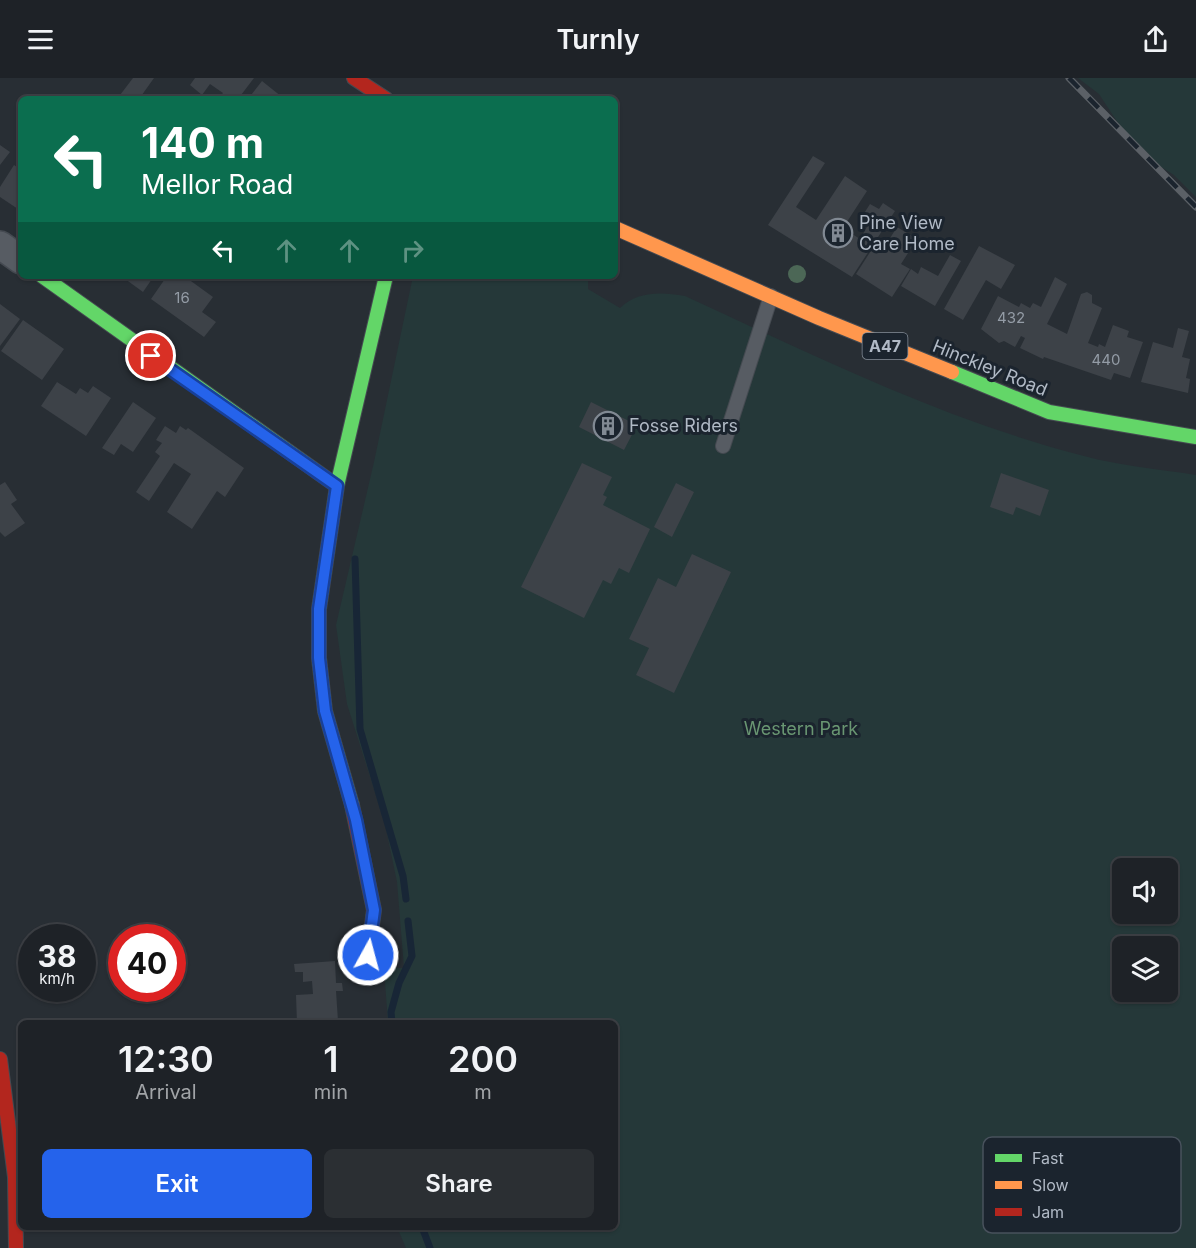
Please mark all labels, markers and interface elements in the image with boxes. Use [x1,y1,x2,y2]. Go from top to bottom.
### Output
icon: menu [24,23,57,56]
text: Turnly [556,23,640,56]
icon: share [1139,23,1172,56]
text: 140 m [141,117,264,168]
icon: left [42,120,120,198]
text: Mellor Road [141,168,293,201]
place label: Pine View Care Home [859,212,955,254]
building icon: Pine View Care Home [822,217,854,249]
icon: left [207,234,240,267]
icon: ahead [270,234,303,267]
icon: ahead [333,234,366,267]
icon: right [396,234,429,267]
house number: 16 [174,288,190,307]
house number: 432 [997,308,1025,327]
pin [125,330,176,381]
road number: A47 [862,333,908,359]
street label: Hinckley Road [930,335,1051,400]
icon: arrive [134,339,167,372]
house number: 440 [1092,350,1120,369]
building icon: Fosse Riders [592,410,624,442]
place label: Fosse Riders [629,415,738,436]
park label: Western Park [744,718,858,739]
map controls [1112,858,1178,1002]
button: sound [1112,858,1178,924]
position arrow [336,923,400,987]
speed limit sign: 40 [108,924,186,1002]
button: layers [1112,936,1178,1002]
text: 38 [38,938,76,974]
text: km/h [39,969,75,988]
text: 12:30 [118,1037,214,1081]
text: 1 [323,1037,339,1081]
text: 200 [448,1037,518,1081]
text: Arrival [135,1080,197,1104]
text: min [314,1080,348,1104]
text: m [474,1080,492,1104]
legend [983,1137,1181,1233]
text: Fast [1032,1148,1064,1168]
button: Exit [42,1149,312,1218]
button: Share [324,1149,594,1218]
text: Slow [1032,1175,1069,1195]
text: Jam [1032,1202,1064,1222]

